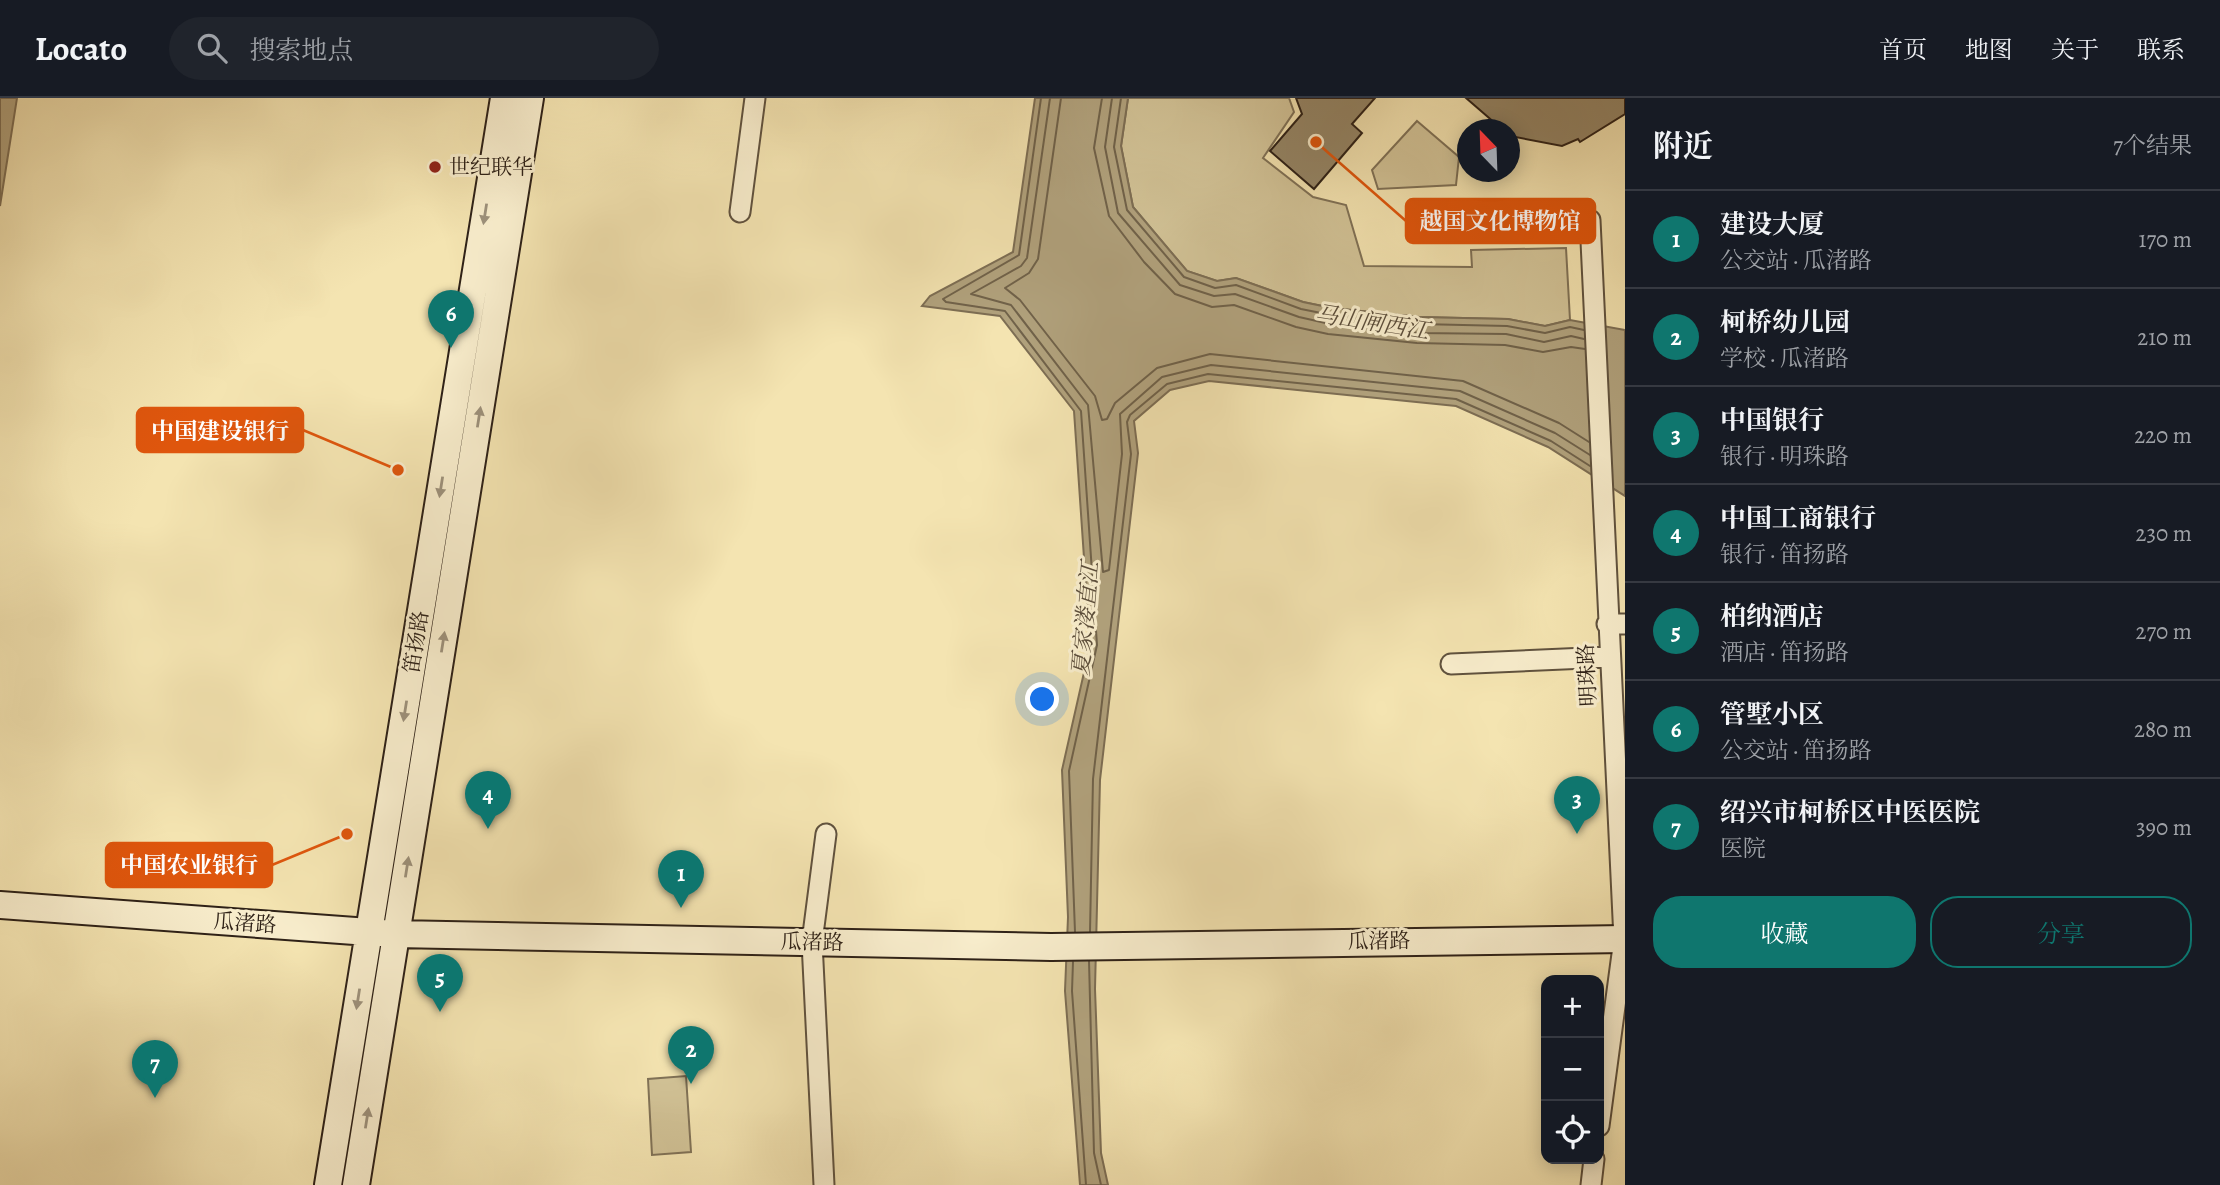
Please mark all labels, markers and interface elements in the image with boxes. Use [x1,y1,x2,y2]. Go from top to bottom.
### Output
search box [169,17,659,80]
text: Locato [35,26,127,71]
icon: search [193,29,231,67]
text: 搜索地点 [249,33,353,68]
text: 首页 [1879,34,1927,66]
text: 地图 [1965,34,2013,66]
text: 关于 [2051,34,2099,66]
text: 联系 [2137,34,2185,66]
north arrow [1457,119,1520,182]
text: 附近 [1653,126,1713,166]
text: 7个结果 [2113,130,2192,161]
place label: 世纪联华 [449,153,533,181]
marker: 世纪联华 [427,159,443,175]
callout: 越国文化博物馆 [1406,199,1595,243]
one-way arrow [479,203,490,225]
text: 越国文化博物馆 [1420,206,1581,237]
text: 建设大厦 [1720,207,1824,242]
text: 1 [1672,224,1680,255]
text: 170 m [2139,224,2192,255]
text: 公交站 · 瓜渚路 [1720,245,1872,276]
pin: 6 [428,290,474,348]
water label: 马山闸西江 [1313,298,1434,347]
text: 柯桥幼儿园 [1720,305,1850,340]
text: 2 [1670,322,1682,353]
text: 210 m [2137,322,2192,353]
text: 学校 · 瓜渚路 [1720,343,1849,374]
text: 中国银行 [1720,403,1824,438]
one-way arrow [474,406,485,428]
callout: 中国建设银行 [137,408,303,452]
text: 中国建设银行 [151,416,289,447]
text: 3 [1671,420,1681,451]
text: 220 m [2134,420,2192,451]
text: 银行 · 明珠路 [1720,441,1849,472]
one-way arrow [435,476,446,498]
text: 中国工商银行 [1720,501,1876,536]
text: 4 [1671,518,1681,549]
text: 230 m [2136,518,2192,549]
text: 银行 · 笛扬路 [1720,539,1849,570]
water label: 夏家溇直江 [1065,557,1106,678]
text: 柏纳酒店 [1720,599,1824,634]
street label: 笛扬路 [397,609,435,675]
text: 5 [1671,616,1681,647]
text: 270 m [2135,616,2192,647]
one-way arrow [438,631,449,653]
text: 酒店 · 笛扬路 [1720,637,1849,668]
street label: 明珠路 [1571,643,1603,707]
your location [1025,682,1059,716]
text: 管墅小区 [1720,697,1824,732]
one-way arrow [399,700,410,722]
text: 6 [1671,714,1681,745]
text: 280 m [2134,714,2192,745]
text: 公交站 · 笛扬路 [1720,735,1872,766]
pin: 4 [465,771,511,829]
pin: 3 [1554,776,1600,834]
text: 绍兴市柯桥区中医医院 [1720,795,1980,830]
text: 7 [1671,812,1681,843]
text: 390 m [2136,812,2192,843]
text: 医院 [1720,833,1766,864]
callout: 中国农业银行 [106,843,272,887]
text: 中国农业银行 [120,850,258,881]
pin: 1 [658,850,704,908]
one-way arrow [402,856,413,878]
button: 收藏 [1653,896,1916,968]
button: 分享 [1930,896,2192,968]
street label: 瓜渚路 [213,907,277,939]
street label: 瓜渚路 [1347,926,1411,956]
street label: 瓜渚路 [780,927,844,957]
pin: 5 [417,954,463,1012]
map controls [1541,975,1604,1164]
button: + [1541,975,1604,1038]
one-way arrow [352,989,363,1011]
pin: 2 [668,1026,714,1084]
button: − [1541,1038,1604,1101]
pin: 7 [132,1040,178,1098]
button: locate [1541,1101,1604,1164]
one-way arrow [362,1107,373,1129]

